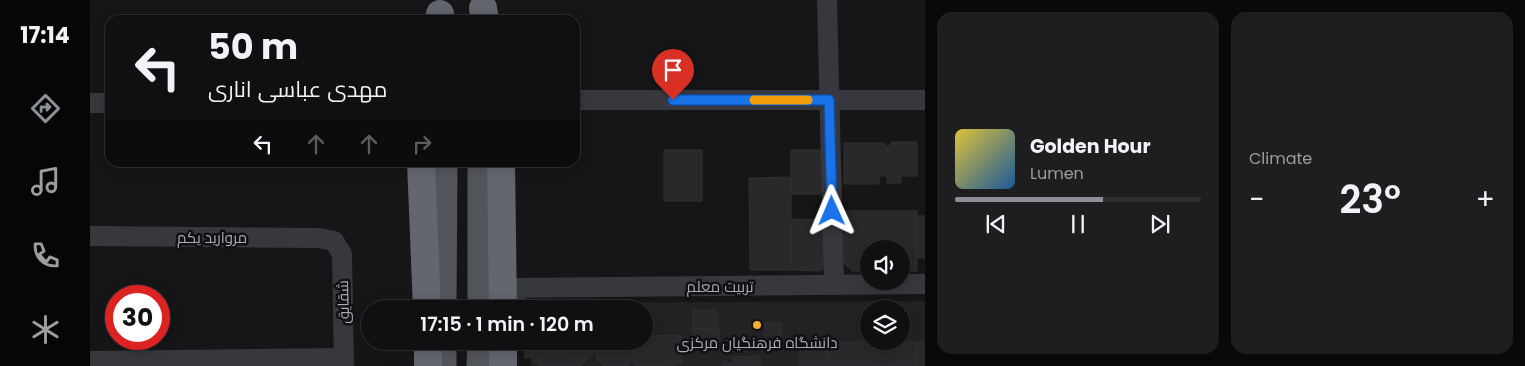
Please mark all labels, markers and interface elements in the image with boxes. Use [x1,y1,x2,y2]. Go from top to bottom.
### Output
text: 17:14 [20,20,70,51]
text: 50 m [208,22,298,71]
icon: left [125,35,190,100]
pin [652,49,694,100]
icon: arrive [659,56,687,84]
text: مهدی عباسی اناری [208,74,387,105]
icon: directions [28,91,63,126]
icon: left [249,130,277,158]
icon: ahead [302,130,330,158]
icon: ahead [355,130,383,158]
icon: right [408,130,436,158]
text: Golden Hour [1030,133,1151,160]
text: Climate [1249,147,1312,170]
text: Lumen [1030,162,1084,185]
icon: music [28,164,63,199]
text: 23° [1339,173,1401,226]
text: − [1249,180,1264,219]
text: + [1476,180,1495,219]
position arrow [805,184,857,236]
icon: previous [982,210,1010,238]
icon: pause [1064,210,1092,238]
icon: next [1146,210,1174,238]
street label: مروارید یکم [177,227,247,248]
icon: phone [28,238,63,273]
map controls [860,240,910,350]
button: sound [860,240,910,290]
street label: تربیت معلم [687,276,753,297]
street label: شقایق [332,280,354,324]
speed limit sign: 30 [105,285,170,350]
button: layers [860,300,910,350]
text: 17:15 · 1 min · 120 m [420,311,594,338]
icon: climate [28,312,63,347]
marker: دانشگاه فرهنگیان مرکزی [751,319,763,331]
place label: دانشگاه فرهنگیان مرکزی [677,332,837,353]

